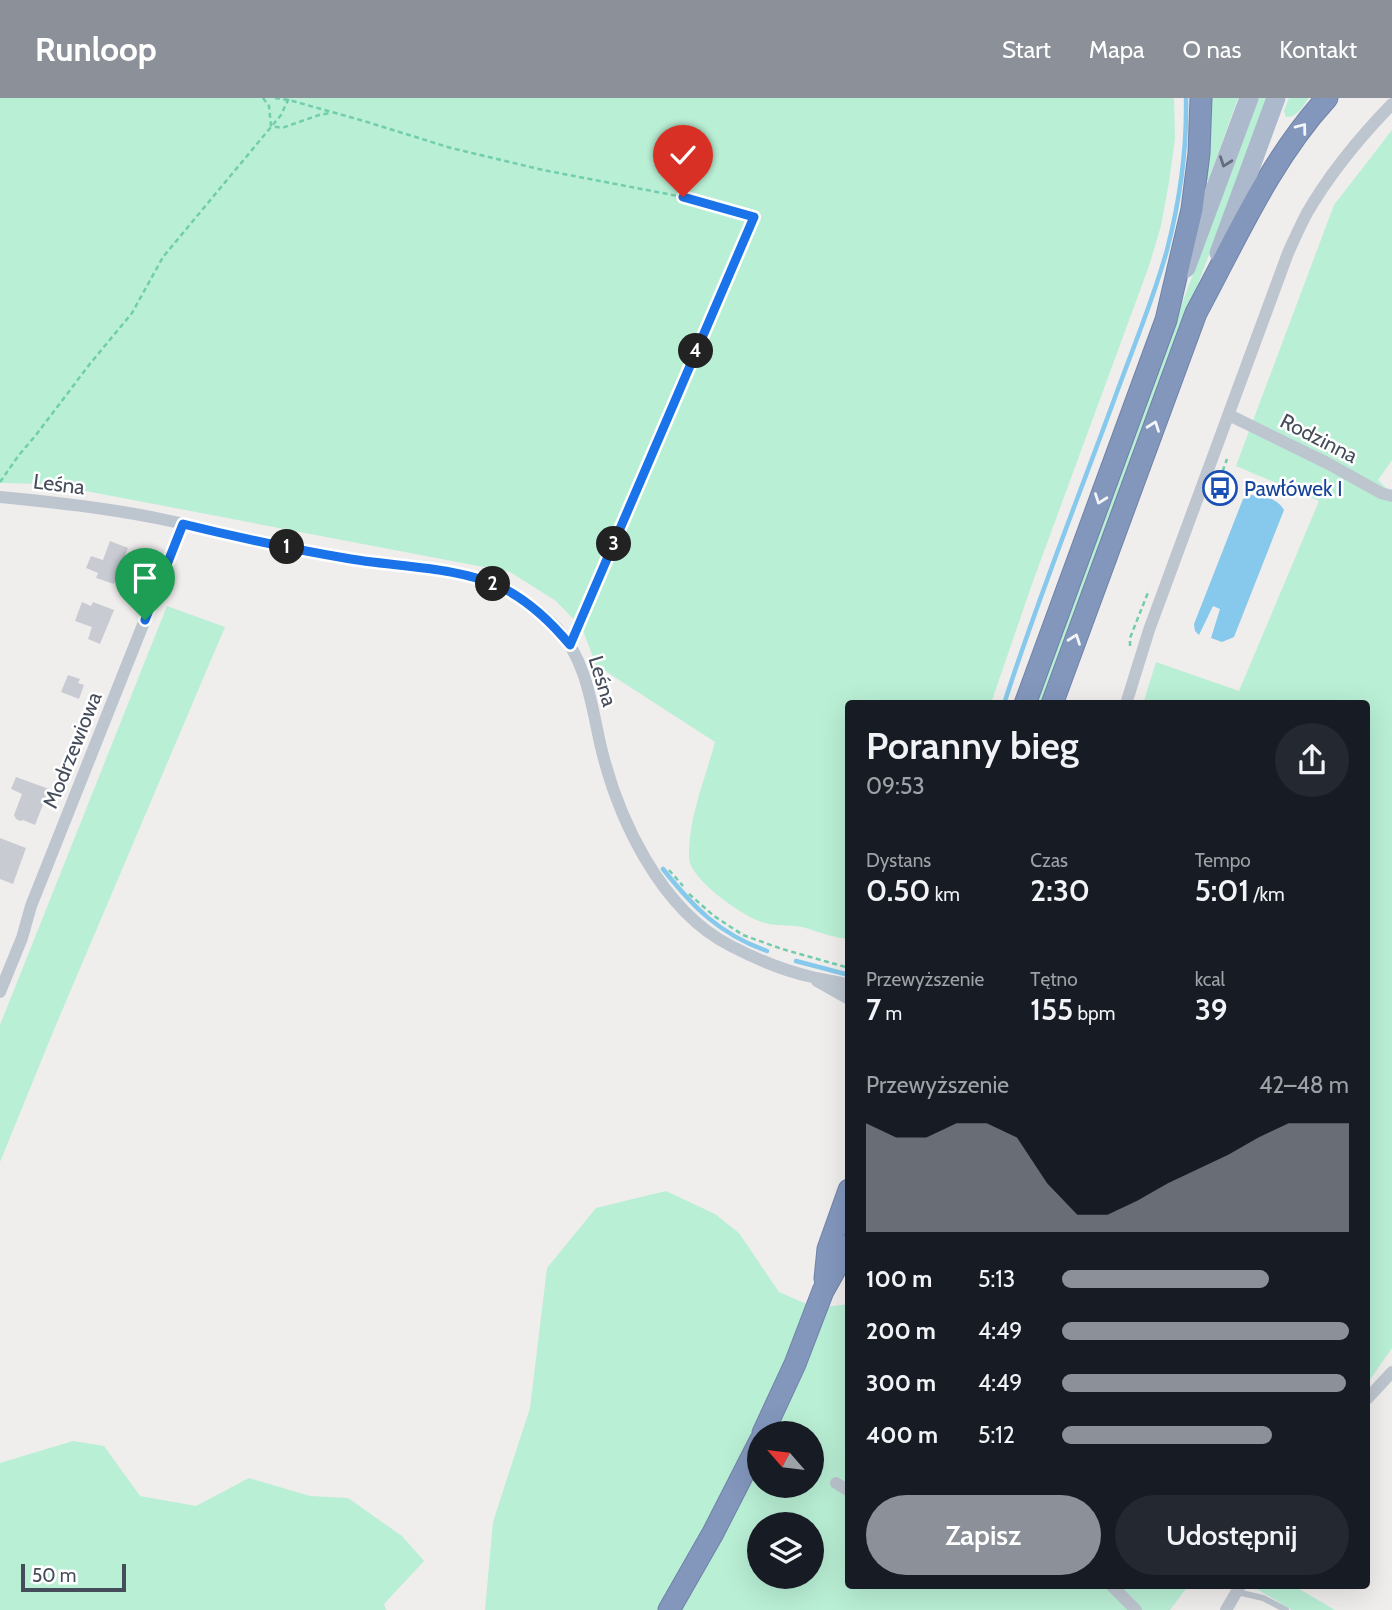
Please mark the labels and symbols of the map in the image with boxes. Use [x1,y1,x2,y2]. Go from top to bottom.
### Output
one-way arrow [1294,123,1307,136]
pin [653,125,713,197]
one-way arrow [1219,155,1233,168]
pin: 4 [678,334,714,368]
street label: Rodzinna [1276,408,1362,468]
one-way arrow [1146,421,1160,433]
street label: Leśna [32,468,86,500]
bus stop icon: Pawłówek I [1201,469,1239,507]
place label: Pawłówek I [1244,476,1343,501]
one-way arrow [1094,493,1108,505]
pin: 3 [596,526,632,562]
pin: 1 [270,530,304,564]
pin [115,548,175,620]
pin: 2 [476,566,510,602]
one-way arrow [1067,634,1081,646]
street label: Leśna [584,653,622,709]
street label: Modrzewiowa [37,688,107,812]
north arrow [747,1421,824,1498]
scale bar [21,1561,126,1593]

